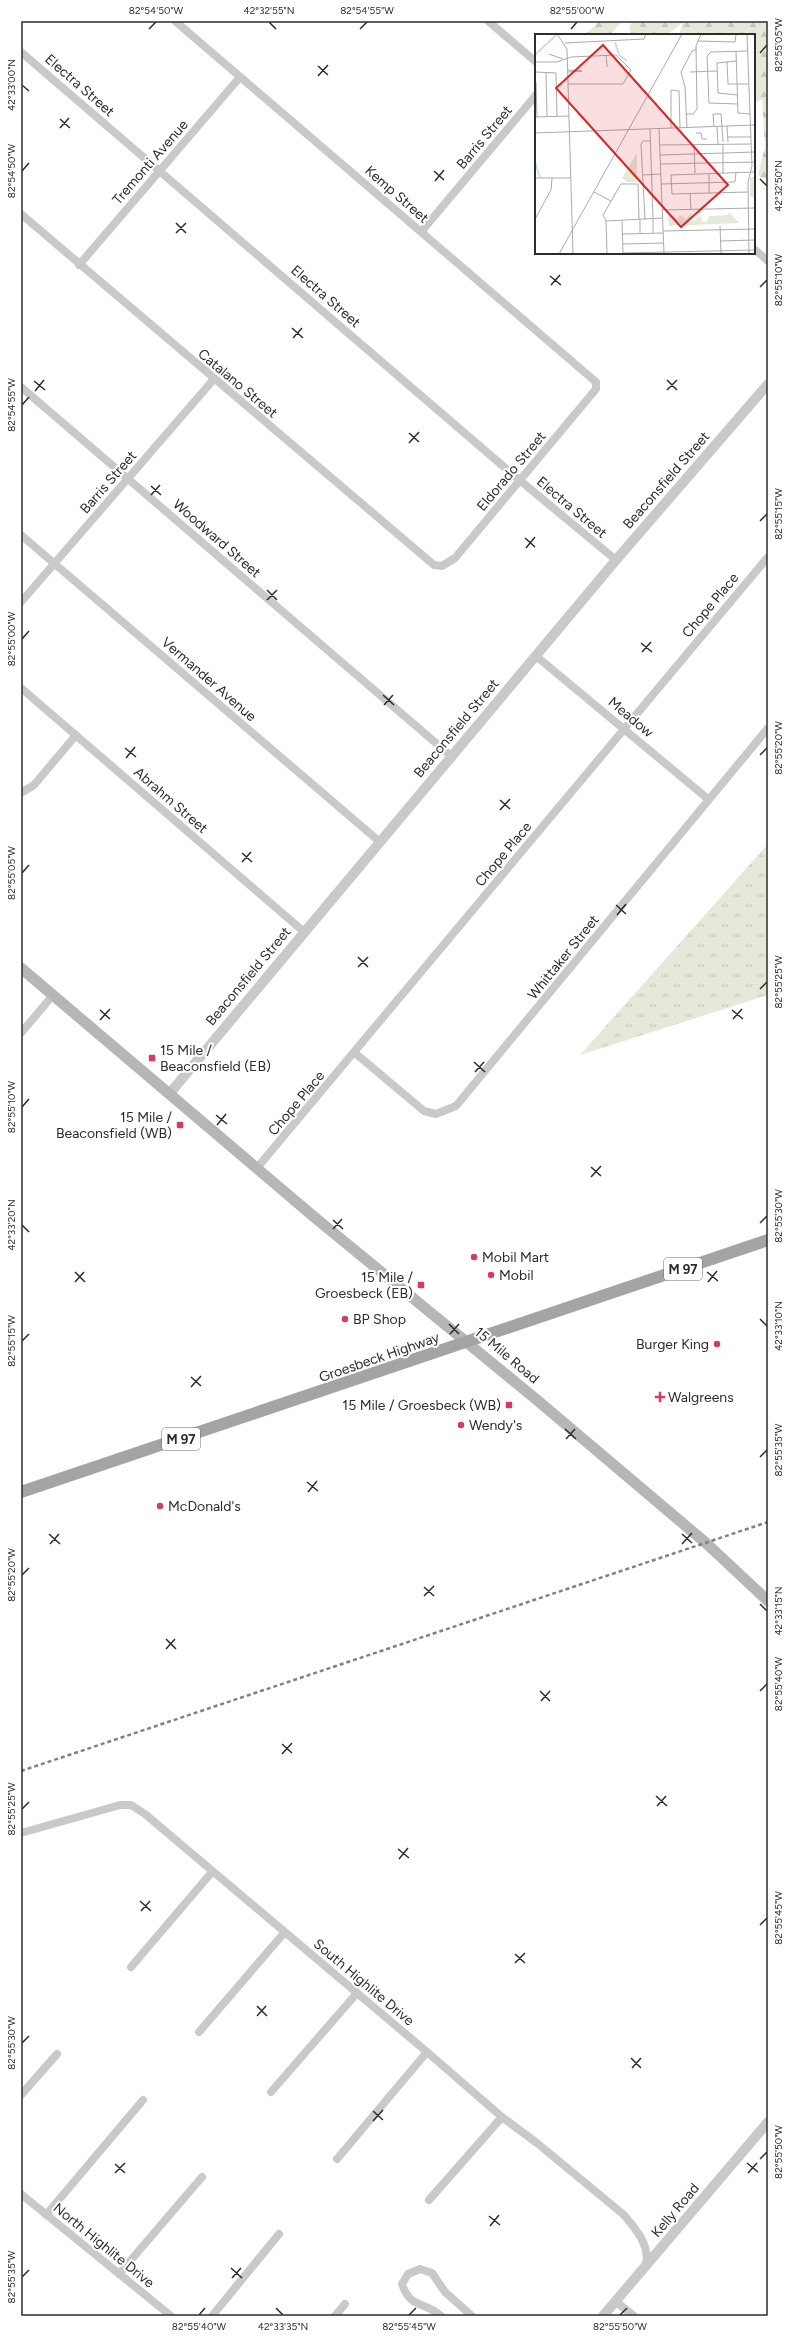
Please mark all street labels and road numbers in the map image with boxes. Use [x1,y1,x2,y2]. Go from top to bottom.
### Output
street label: Electra Street [41,51,118,120]
street label: Barris Street [453,102,516,173]
street label: Tremonti Avenue [109,116,192,208]
street label: Kemp Street [361,162,432,227]
street label: Electra Street [287,262,364,331]
street label: Catalano Street [195,345,281,422]
street label: Eldorado Street [473,428,550,515]
street label: Beaconsfield Street [619,428,713,532]
street label: Barris Street [77,447,140,517]
street label: Electra Street [533,473,610,542]
street label: Woodward Street [169,496,264,581]
street label: Chope Place [678,569,742,641]
street label: Vermander Avenue [158,634,260,725]
street label: Beaconsfield Street [410,676,503,781]
street label: Meadow [605,694,657,741]
street label: Abrahm Street [130,764,211,837]
street label: Chope Place [471,818,535,890]
street label: Whittaker Street [524,912,603,1003]
street label: Beaconsfield Street [202,924,295,1029]
street label: Chope Place [264,1067,328,1139]
road number: M 97 [664,1258,702,1280]
street label: 15 Mile Road [471,1324,542,1387]
street label: Groesbeck Highway [317,1329,442,1386]
road number: M 97 [162,1428,200,1450]
street label: South Highlite Drive [310,1935,418,2030]
street label: Kelly Road [648,2180,703,2241]
street label: North Highlite Drive [50,2199,158,2292]

